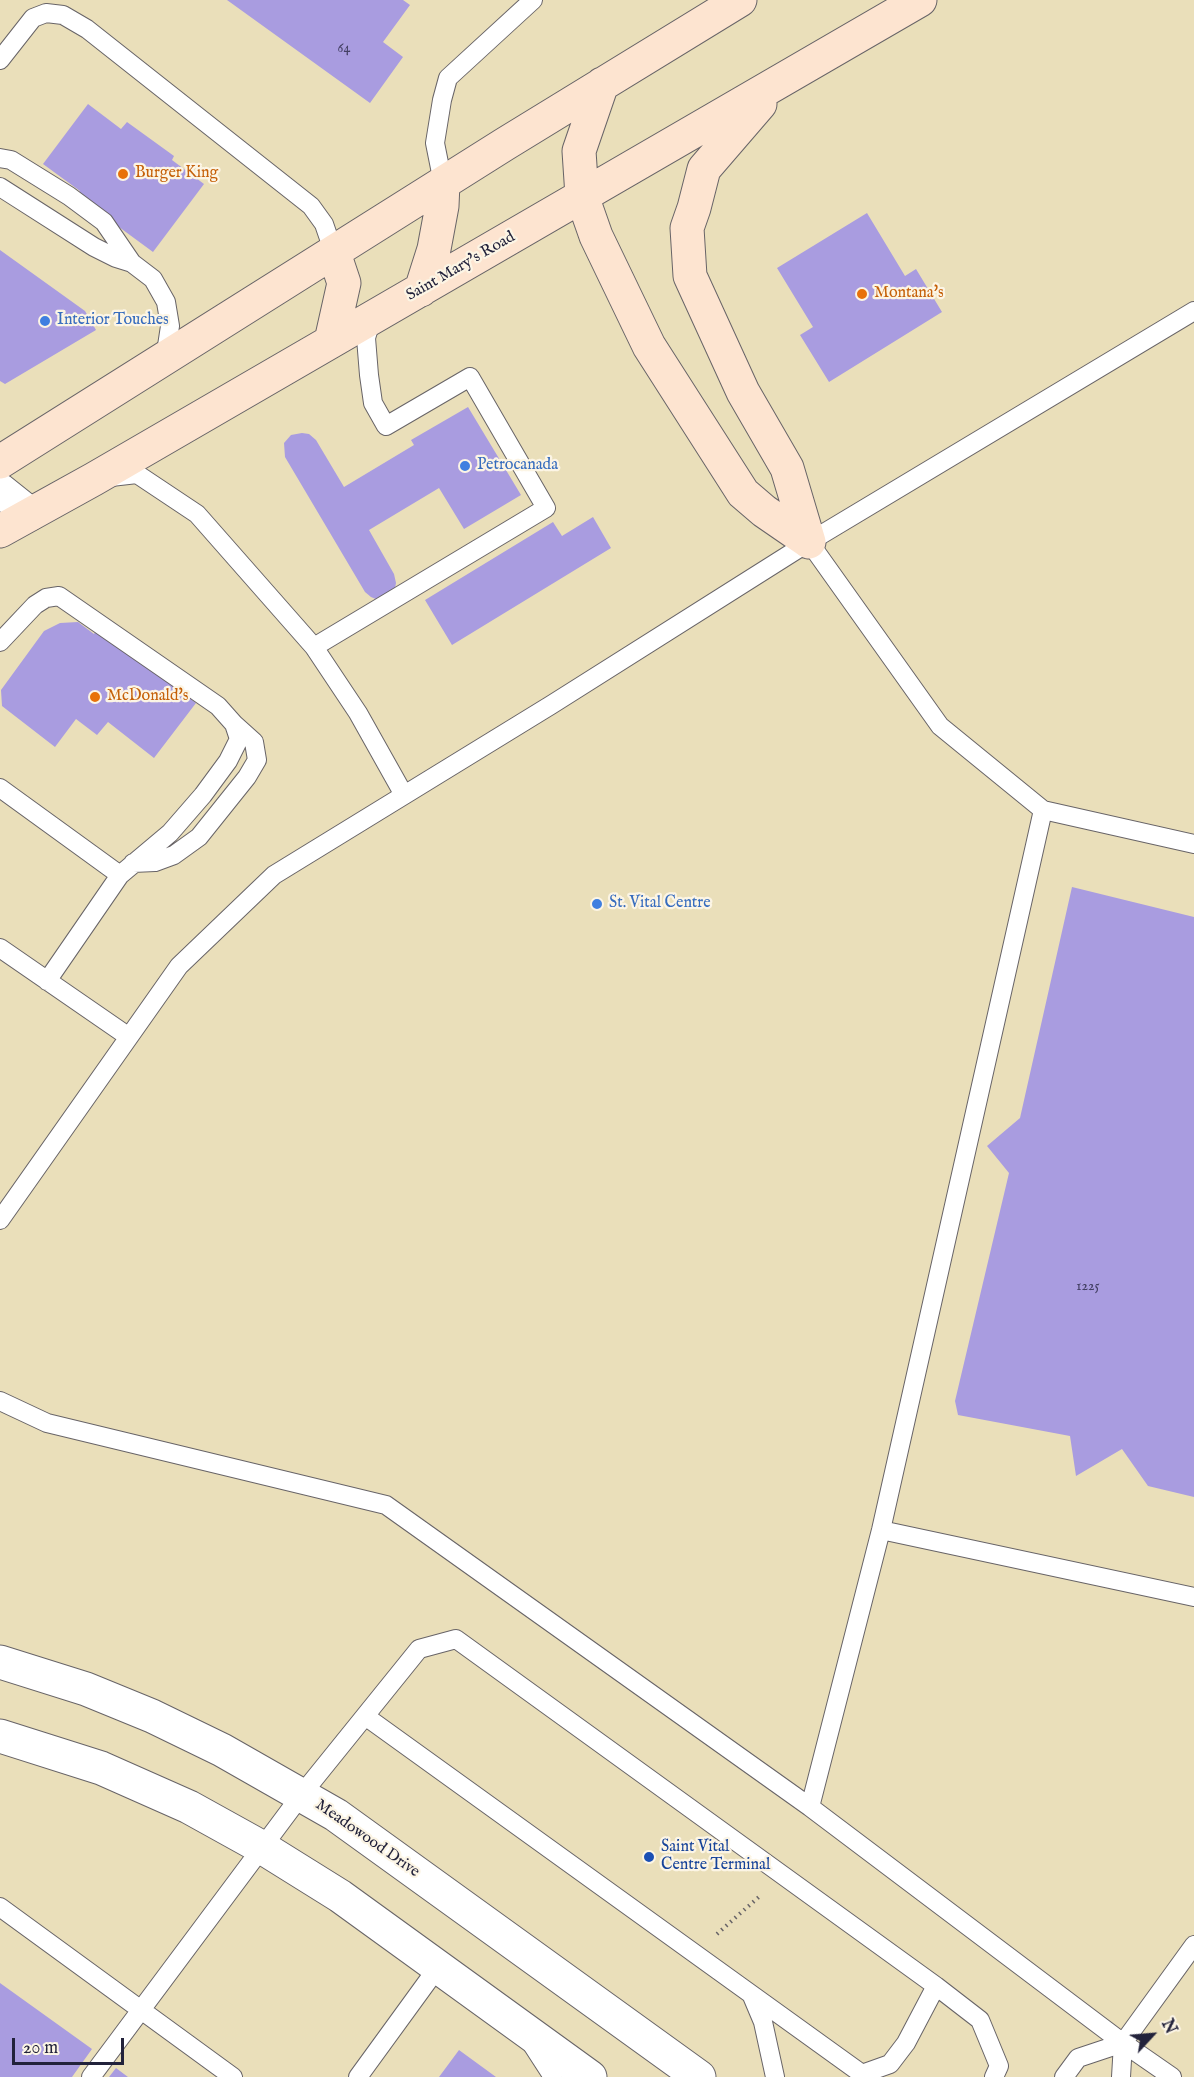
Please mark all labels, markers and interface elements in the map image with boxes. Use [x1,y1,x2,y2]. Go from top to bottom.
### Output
house number: 64 [338,41,350,57]
place label: Burger King [135,164,218,184]
marker: Burger King [116,167,130,181]
street label: Saint Mary's Road [403,228,519,306]
place label: Montana's [874,284,944,304]
marker: Montana's [855,287,869,301]
place label: Interior Touches [57,311,169,331]
marker: Interior Touches [38,314,52,328]
place label: Petrocanada [477,456,558,476]
marker: Petrocanada [458,459,472,473]
place label: McDonald's [107,687,188,707]
marker: McDonald's [88,690,102,704]
place label: St. Vital Centre [609,894,711,914]
marker: St. Vital Centre [590,897,604,911]
house number: 1225 [1076,1279,1100,1295]
street label: Meadowood Drive [311,1796,423,1882]
place label: Saint Vital Centre Terminal [661,1838,770,1876]
marker: Saint Vital Centre Terminal [642,1850,656,1864]
north arrow [1122,2005,1182,2065]
text: N [1156,2017,1180,2038]
scale bar [15,2026,128,2064]
text: 20 m [23,2037,58,2060]

